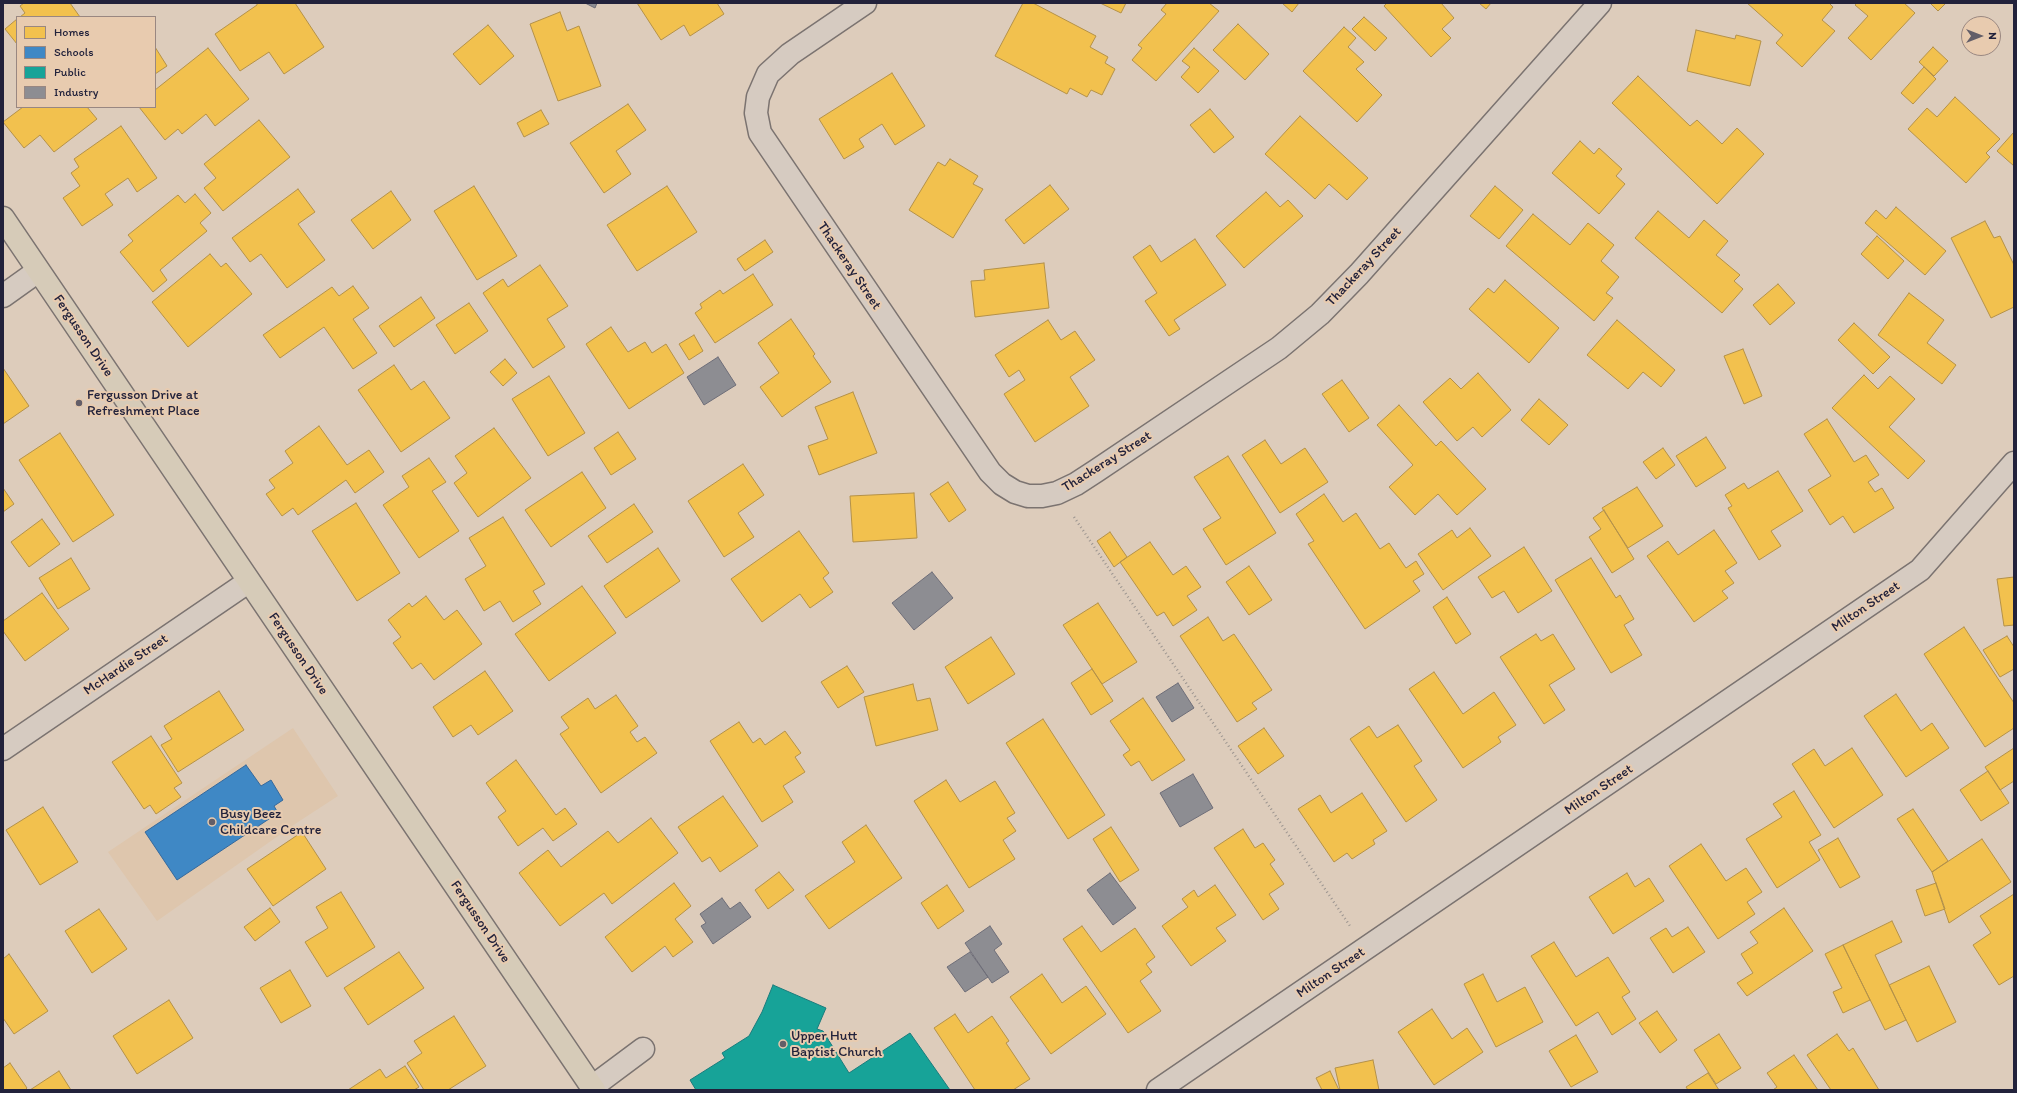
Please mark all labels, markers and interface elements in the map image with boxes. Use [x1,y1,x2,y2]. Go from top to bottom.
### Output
legend [16,16,156,108]
north arrow [1961,16,2001,56]
text: Homes [54,25,90,39]
text: N [1986,32,1999,40]
text: Schools [54,45,93,59]
text: Public [54,65,86,79]
text: Industry [54,85,98,99]
street label: Thackeray Street [813,219,885,313]
street label: Thackeray Street [1323,224,1405,310]
street label: Fergusson Drive [49,292,117,380]
place label: Fergusson Drive at Refreshment Place [87,387,200,420]
marker: Fergusson Drive at Refreshment Place [74,398,84,408]
street label: Thackeray Street [1059,428,1155,496]
street label: Milton Street [1829,578,1903,636]
street label: Fergusson Drive [264,610,332,698]
street label: McHardie Street [81,631,171,699]
street label: Milton Street [1562,761,1636,819]
place label: Busy Beez Childcare Centre [220,806,321,838]
marker: Busy Beez Childcare Centre [207,817,217,827]
street label: Fergusson Drive [446,878,514,966]
street label: Milton Street [1294,944,1368,1002]
place label: Upper Hutt Baptist Church [791,1028,882,1060]
marker: Upper Hutt Baptist Church [778,1039,788,1049]

